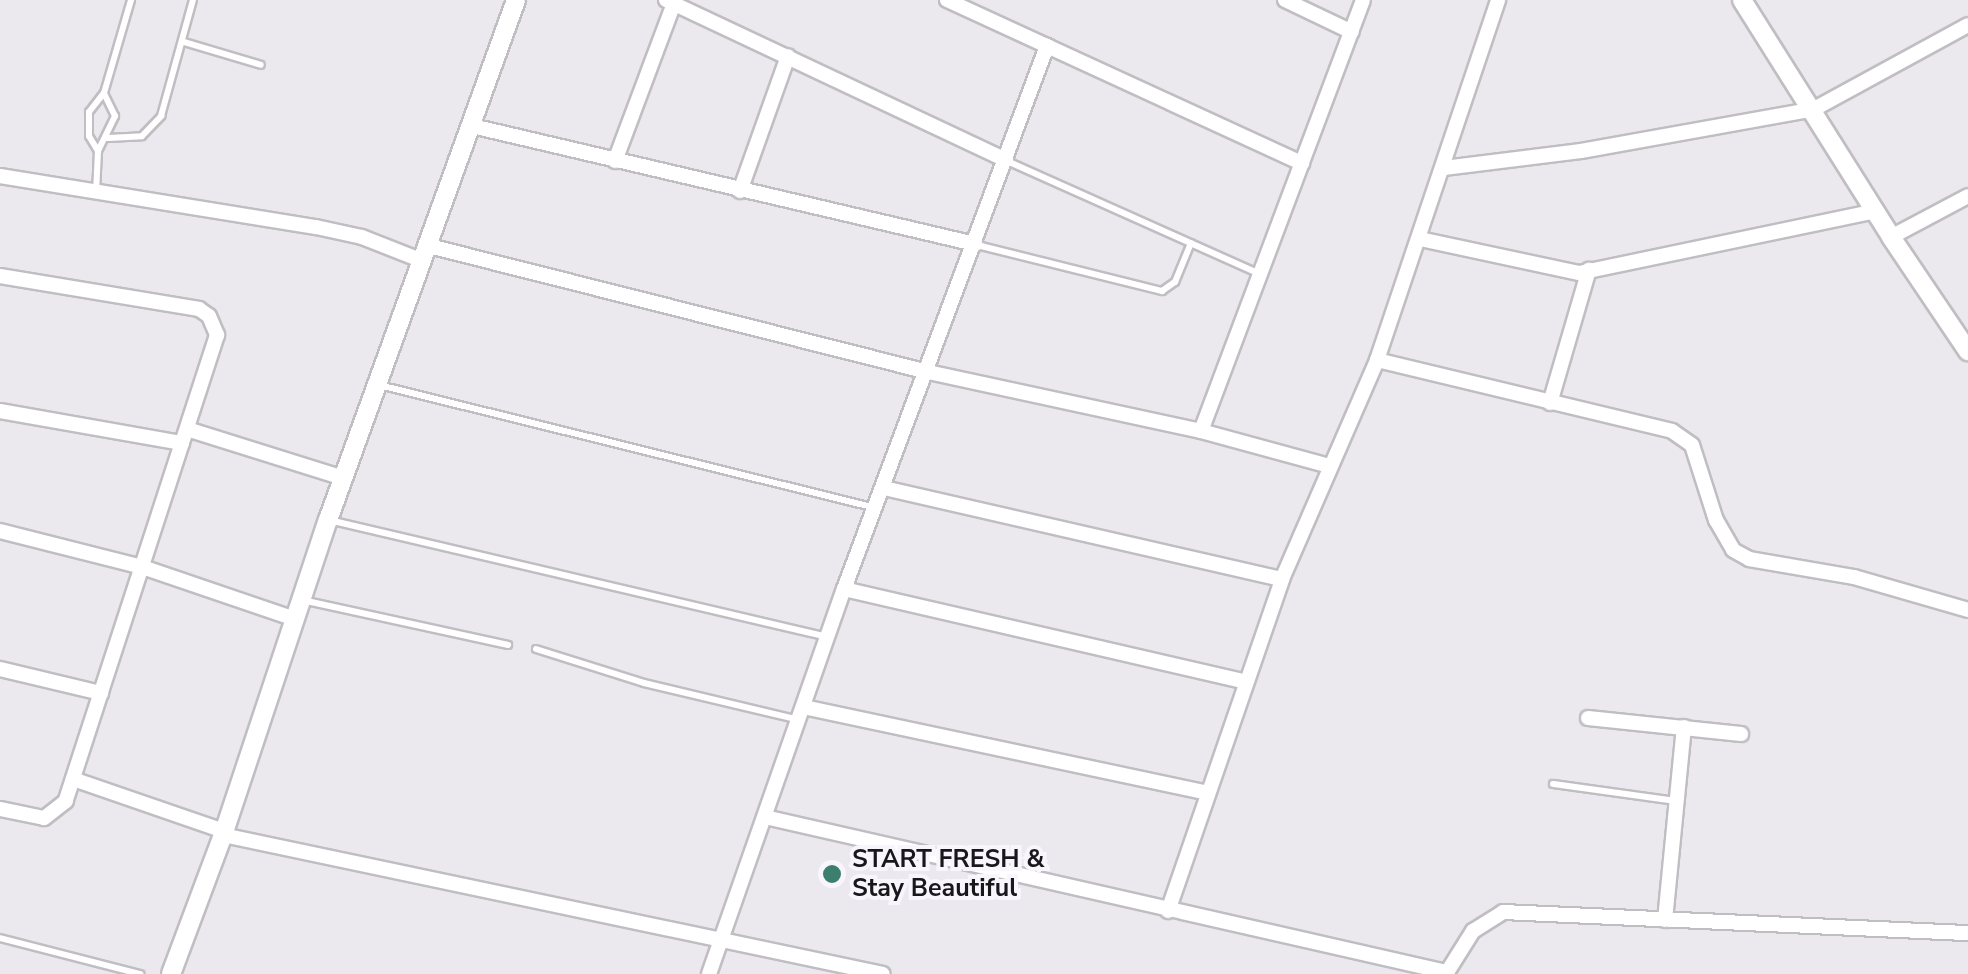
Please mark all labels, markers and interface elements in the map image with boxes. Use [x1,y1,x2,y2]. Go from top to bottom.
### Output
place label: START FRESH & Stay Beautiful [852,845,1044,904]
marker: START FRESH & Stay Beautiful [821,863,843,885]

